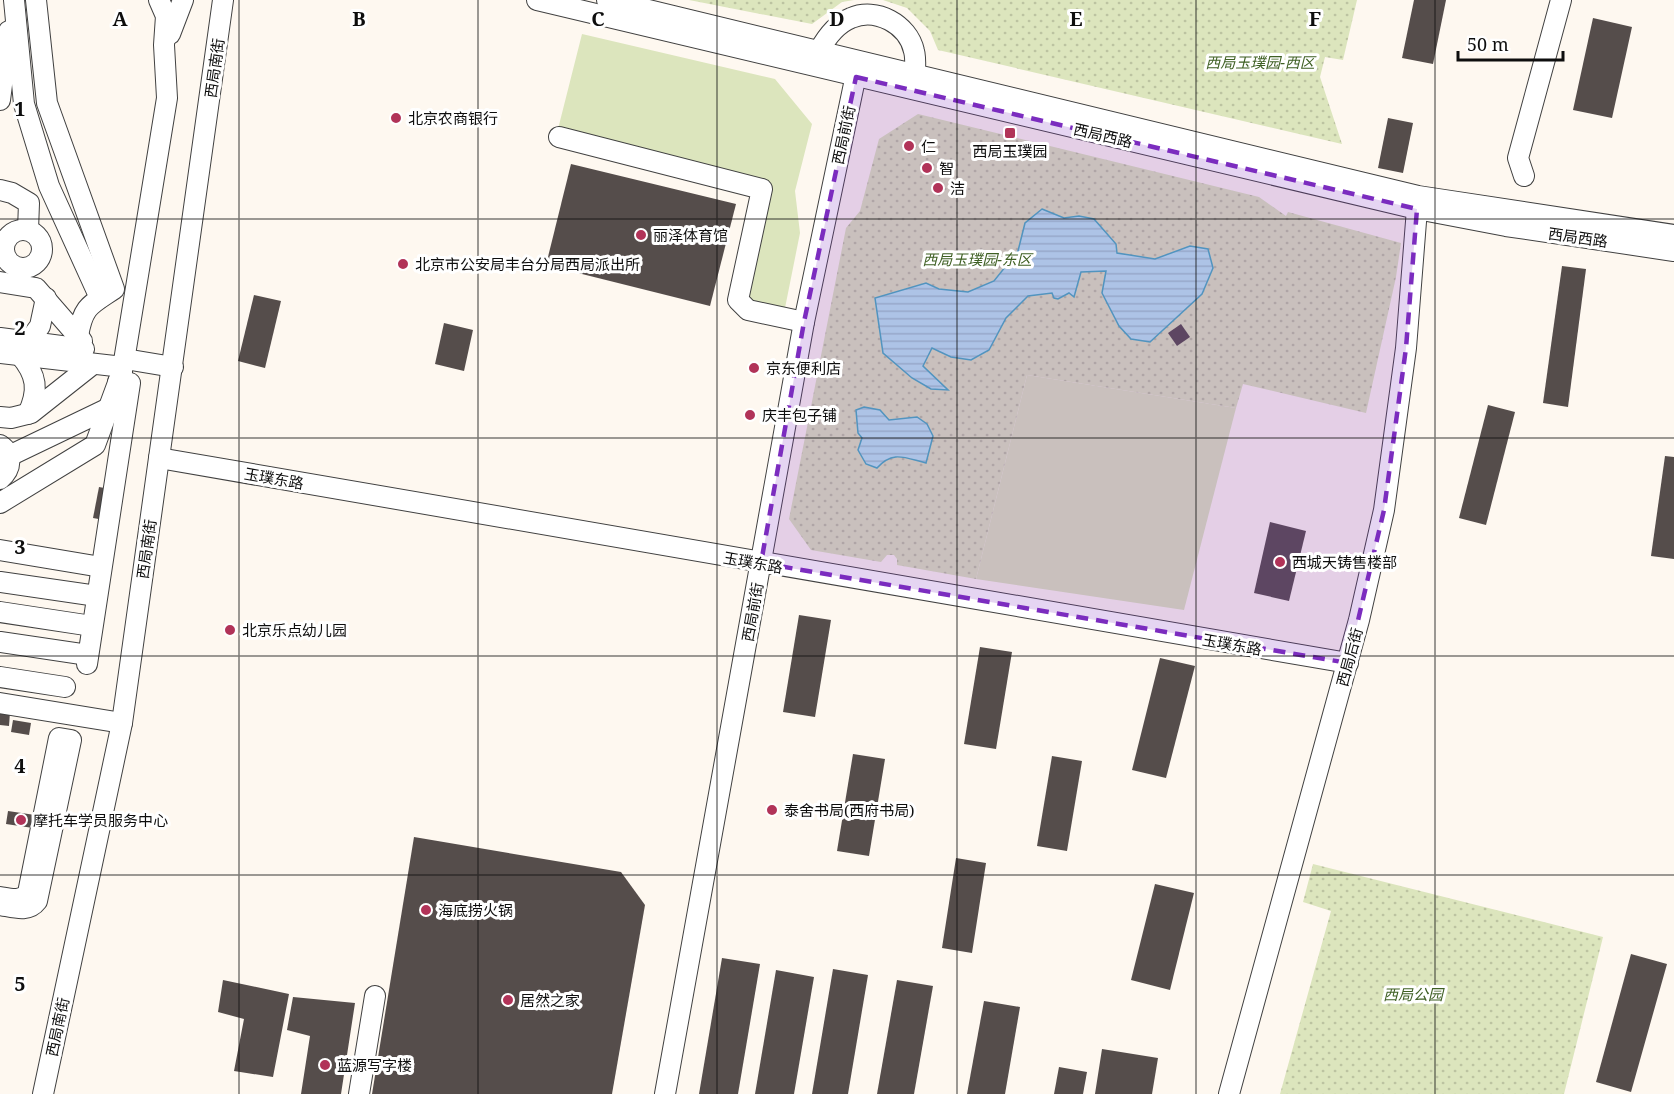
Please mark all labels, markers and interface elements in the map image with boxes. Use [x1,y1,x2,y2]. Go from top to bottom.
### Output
text: A [112,5,128,32]
text: B [352,5,366,32]
text: C [591,5,605,32]
text: D [829,5,845,32]
text: E [1069,5,1083,32]
text: F [1309,5,1321,32]
scale bar [1458,24,1563,62]
text: 50 m [1467,32,1509,56]
street label: 西局南街 [200,37,228,99]
park label: 西局玉璞园-西区 [1205,52,1317,72]
text: 1 [14,95,26,122]
street label: 西局前街 [827,104,859,166]
place label: 北京农商银行 [408,108,498,128]
marker: 北京农商银行 [389,111,403,125]
street label: 西局西路 [1072,119,1134,151]
marker: 西局玉璞园 [1003,126,1017,140]
place label: 仁 [921,136,936,156]
marker: 仁 [902,139,916,153]
place label: 西局玉璞园 [972,141,1048,161]
place label: 智 [939,158,954,178]
marker: 智 [920,161,934,175]
place label: 洁 [950,178,965,198]
marker: 洁 [931,181,945,195]
street label: 西局西路 [1547,223,1609,251]
place label: 丽泽体育馆 [653,225,728,245]
marker: 丽泽体育馆 [634,228,648,242]
park label: 西局玉璞园-东区 [922,249,1034,269]
place label: 北京市公安局丰台分局西局派出所 [415,254,640,274]
marker: 北京市公安局丰台分局西局派出所 [396,257,410,271]
text: 2 [14,314,26,341]
place label: 京东便利店 [766,358,841,378]
marker: 京东便利店 [747,361,761,375]
place label: 庆丰包子铺 [762,405,837,425]
marker: 庆丰包子铺 [743,408,757,422]
street label: 玉璞东路 [243,463,305,493]
street label: 西局南街 [132,518,160,580]
text: 3 [14,533,26,560]
street label: 玉璞东路 [722,547,784,577]
place label: 西城天铸售楼部 [1292,552,1397,572]
marker: 西城天铸售楼部 [1273,555,1287,569]
street label: 西局前街 [737,581,767,643]
place label: 北京乐点幼儿园 [242,620,347,640]
marker: 北京乐点幼儿园 [223,623,237,637]
street label: 西局后街 [1332,625,1366,689]
street label: 玉璞东路 [1201,629,1263,659]
text: 4 [14,752,26,779]
place label: 泰舍书局(西府书局) [784,800,914,820]
marker: 泰舍书局(西府书局) [765,803,779,817]
place label: 摩托车学员服务中心 [33,810,168,830]
marker: 摩托车学员服务中心 [14,813,28,827]
place label: 海底捞火锅 [438,900,513,920]
marker: 海底捞火锅 [419,903,433,917]
text: 5 [14,970,26,997]
park label: 西局公园 [1383,984,1445,1004]
place label: 居然之家 [520,990,580,1010]
marker: 居然之家 [501,993,515,1007]
street label: 西局南街 [41,996,73,1058]
place label: 蓝源写字楼 [337,1055,412,1075]
marker: 蓝源写字楼 [318,1058,332,1072]

